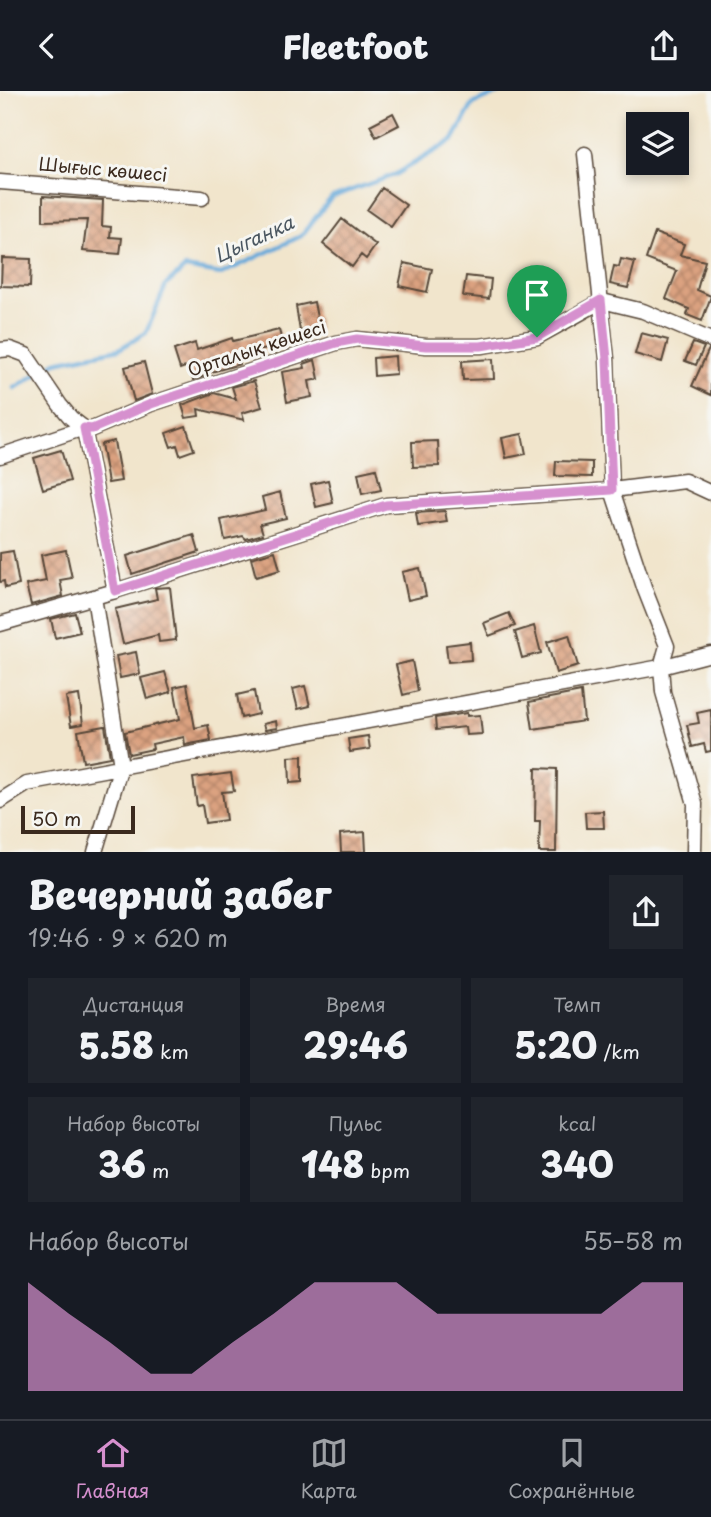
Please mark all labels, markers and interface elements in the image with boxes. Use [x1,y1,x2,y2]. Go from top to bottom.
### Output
text: Fleetfoot [282,22,429,70]
icon: back [28,27,66,65]
icon: share [645,27,683,65]
map controls [626,112,689,175]
button: layers [626,112,689,175]
street label: Шығыс көшесі [38,149,169,188]
water label: Цыганка [209,207,299,269]
pin [507,265,567,337]
icon: arrive [518,276,556,314]
street label: Орталық көшесі [184,312,329,383]
scale bar [21,803,135,835]
text: 50 m [32,804,81,832]
text: Вечерний забег [28,865,331,922]
button: share [609,875,683,949]
text: 19:46 · 9 × 620 m [28,920,228,955]
text: Дистанция [83,990,184,1018]
text: Время [325,990,386,1018]
text: Темп [553,990,601,1018]
text: 5.58 [79,1018,154,1071]
text: 29:46 [303,1018,408,1071]
text: 5:20 [514,1018,597,1071]
text: km [154,1037,189,1065]
text: /km [597,1037,640,1065]
text: Набор высоты [67,1109,200,1137]
text: Пульс [329,1109,382,1137]
text: kcal [558,1109,596,1137]
text: 36 [98,1137,146,1190]
text: 148 [301,1137,364,1190]
text: 340 [541,1137,614,1190]
text: m [146,1156,169,1184]
text: bpm [364,1156,410,1184]
text: Набор высоты [28,1223,189,1258]
text: 55–58 m [583,1223,683,1258]
tab: Главная [76,1434,149,1504]
tab: Карта [301,1434,357,1504]
tab: Сохранённые [508,1434,635,1504]

